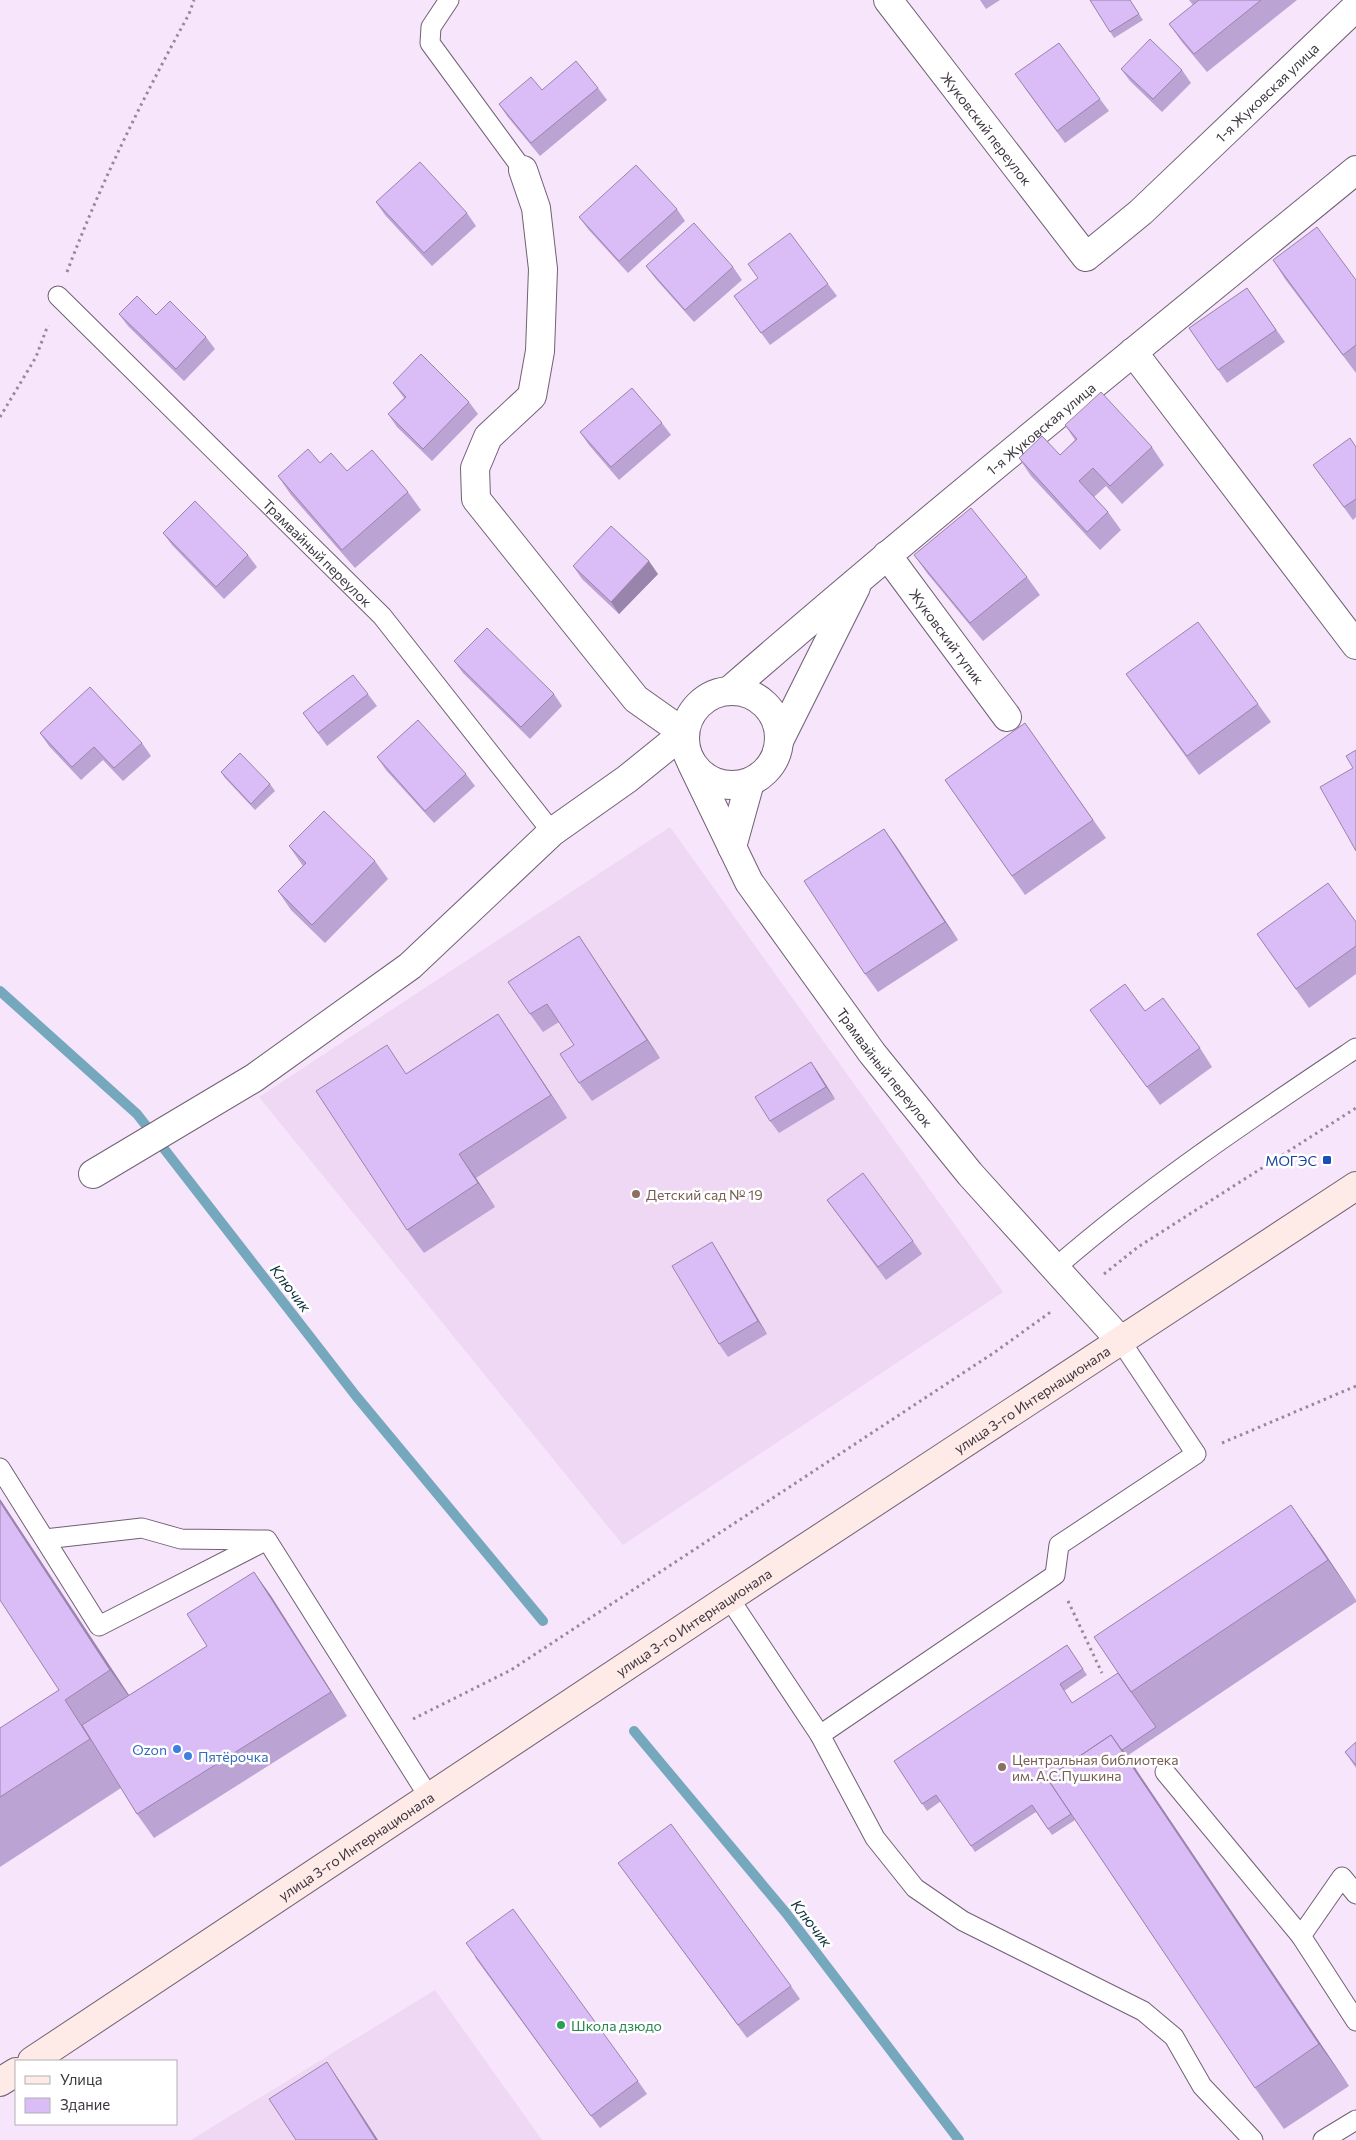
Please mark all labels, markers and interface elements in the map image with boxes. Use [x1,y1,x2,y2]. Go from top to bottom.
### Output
street label: 1-я Жуковская улица [1211,39,1322,145]
street label: Жуковский переулок [938,68,1036,189]
street label: 1-я Жуковская улица [982,378,1098,478]
street label: Трамвайный переулок [260,495,376,610]
street label: Жуковский тупик [906,585,988,688]
street label: Трамвайный переулок [834,1004,937,1131]
place label: МОГЭС [1265,1152,1317,1169]
marker: МОГЭС [1321,1154,1333,1166]
place label: Детский сад № 19 [646,1186,763,1203]
marker: Детский сад № 19 [630,1188,642,1200]
water label: Ключик [267,1261,316,1316]
street label: улица 3-го Интернационала [951,1342,1113,1456]
street label: улица 3-го Интернационала [612,1564,774,1679]
place label: Ozon [132,1741,167,1758]
marker: Ozon [171,1743,183,1755]
place label: Пятёрочка [198,1748,268,1765]
marker: Пятёрочка [182,1750,194,1762]
place label: Центральная библиотека им. А.С.Пушкина [1012,1751,1179,1784]
marker: Центральная библиотека им. А.С.Пушкина [996,1761,1008,1773]
street label: улица 3-го Интернационала [275,1788,437,1903]
water label: Ключик [788,1896,837,1951]
place label: Школа дзюдо [571,2017,662,2034]
marker: Школа дзюдо [555,2019,567,2031]
legend [15,2060,178,2125]
text: Улица [60,2070,102,2088]
text: Здание [60,2095,110,2113]

